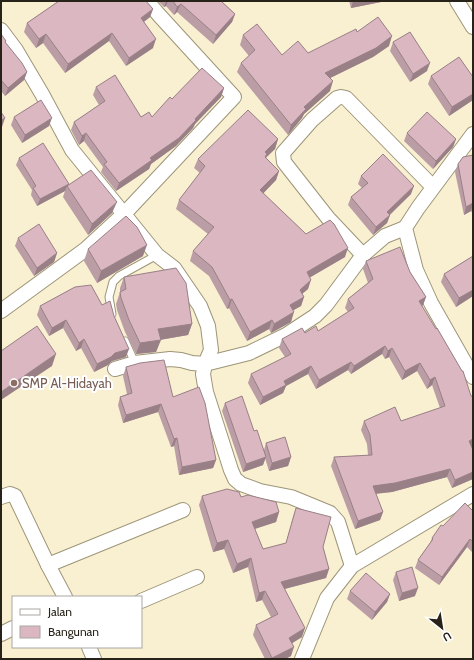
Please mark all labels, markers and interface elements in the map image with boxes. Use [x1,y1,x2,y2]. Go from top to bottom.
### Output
place label: SMP Al-Hidayah [22,375,112,391]
marker: SMP Al-Hidayah [9,378,19,388]
legend [12,596,142,648]
text: Jalan [47,604,72,619]
north arrow [422,608,462,648]
text: Bangunan [48,624,99,639]
text: U [440,629,454,645]

